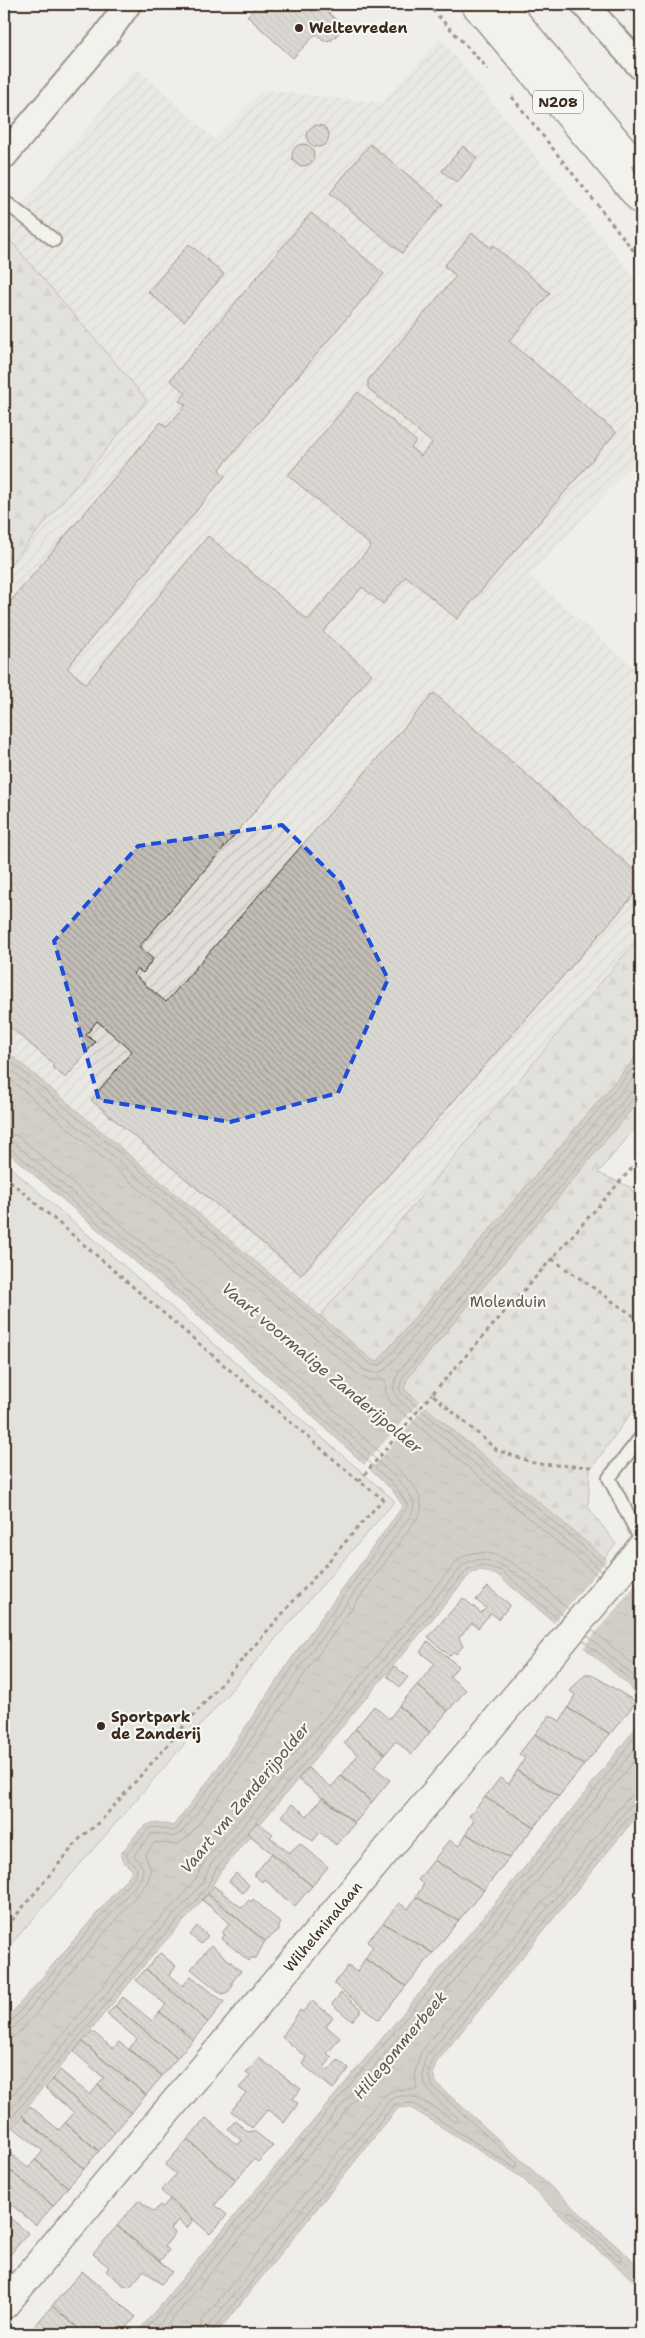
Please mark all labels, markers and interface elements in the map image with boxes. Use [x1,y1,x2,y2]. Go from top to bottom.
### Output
place label: Weltevreden [309,18,408,38]
marker: Weltevreden [293,22,305,34]
road number: N208 [533,90,583,114]
water label: Vaart voormalige Zanderijpolder [217,1278,427,1458]
park label: Molenduin [470,1292,546,1312]
place label: Sportpark de Zanderij [111,1707,201,1744]
water label: Vaart vm Zanderijpolder [175,1718,315,1878]
marker: Sportpark de Zanderij [95,1720,107,1732]
street label: Wilhelminalaan [279,1877,367,1977]
water label: Hillegommerbeek [349,1987,451,2103]

